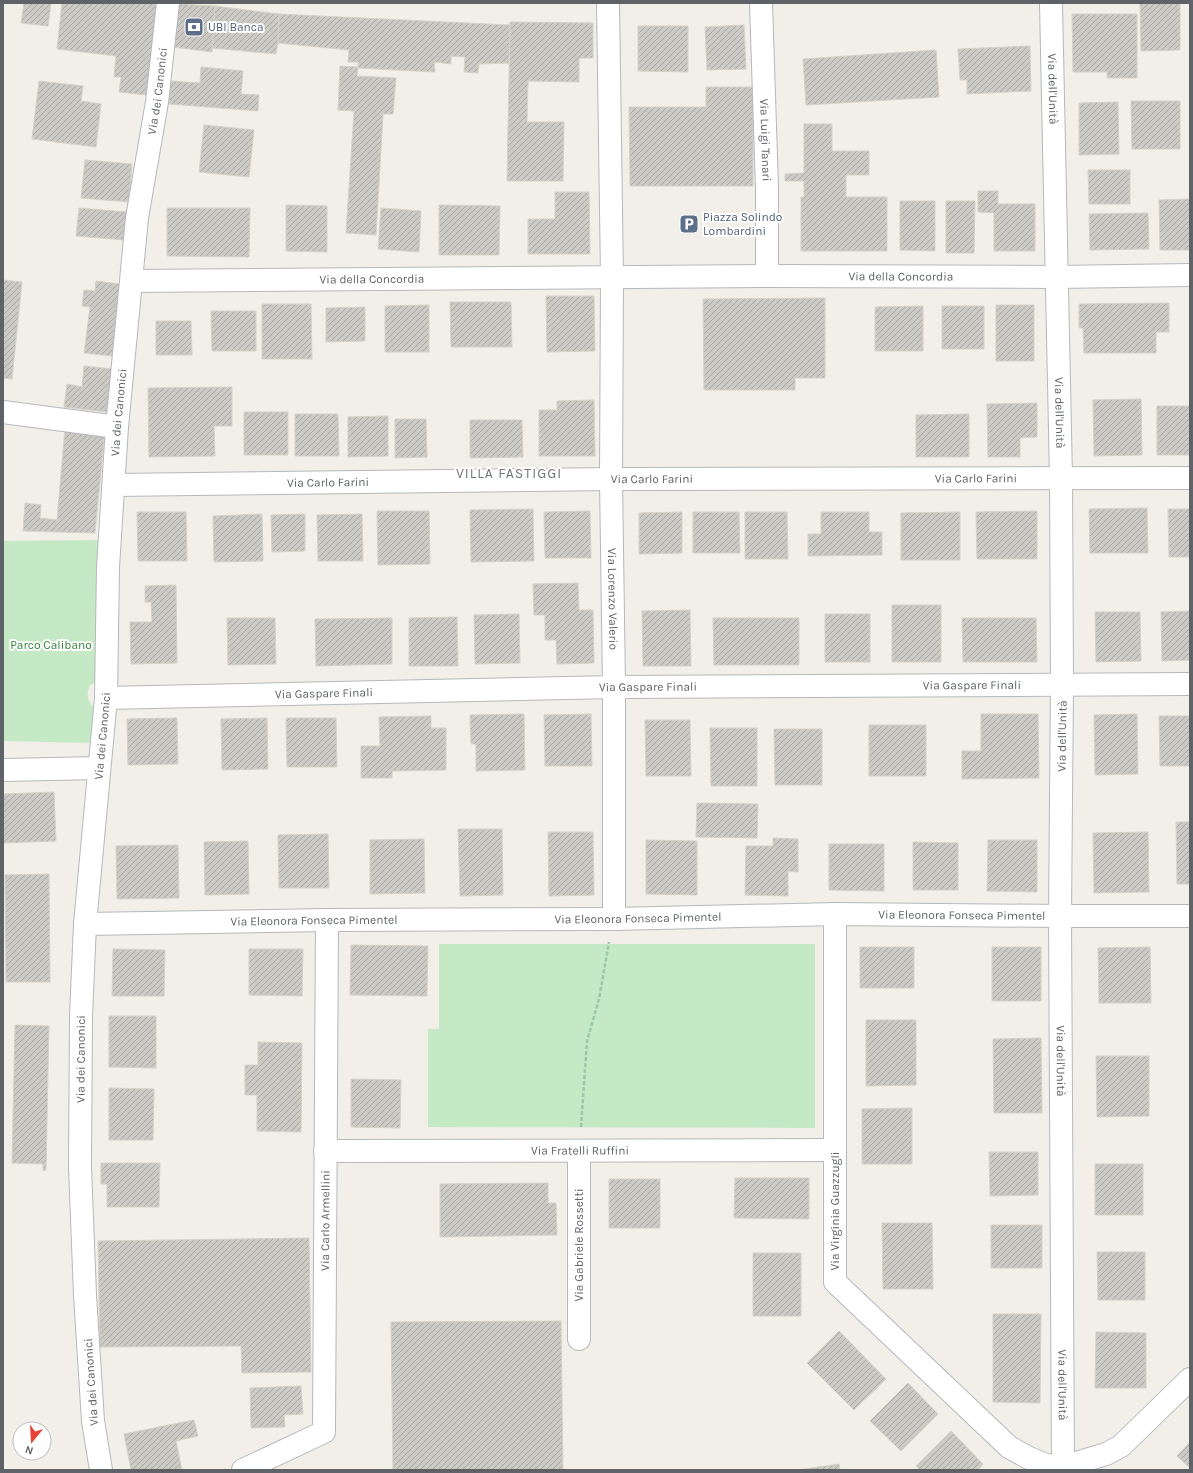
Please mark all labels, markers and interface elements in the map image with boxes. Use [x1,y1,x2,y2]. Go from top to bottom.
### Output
bank icon: UBI Banca [183,16,205,38]
place label: UBI Banca [208,20,264,34]
street label: Via dei Canonici [144,47,170,136]
street label: Via dell'Unità [1045,53,1061,125]
street label: Via Luigi Tanari [757,98,774,182]
place label: Piazza Solindo Lombardini [703,210,782,238]
parking icon: Piazza Solindo Lombardini [678,213,700,235]
street label: Via della Concordia [848,269,953,284]
street label: Via della Concordia [319,272,425,287]
street label: Via dei Canonici [108,368,130,457]
street label: Via dell'Unità [1052,377,1067,449]
district label: VILLA FASTIGGI [456,465,562,482]
street label: Via Carlo Farini [935,471,1017,485]
street label: Via Carlo Farini [611,472,693,486]
street label: Via Carlo Farini [287,475,369,490]
street label: Via Lorenzo Valerio [605,548,620,650]
park label: Parco Calibano [10,638,92,652]
street label: Via Gaspare Finali [923,678,1021,692]
street label: Via Gaspare Finali [599,680,697,694]
street label: Via Gaspare Finali [275,685,373,701]
street label: Via dei Canonici [91,692,113,780]
street label: Via dell'Unità [1054,700,1070,772]
street label: Via Eleonora Fonseca Pimentel [878,907,1046,923]
street label: Via Eleonora Fonseca Pimentel [554,910,722,926]
street label: Via Eleonora Fonseca Pimentel [230,913,398,929]
street label: Via dei Canonici [73,1015,88,1103]
street label: Via dell'Unità [1054,1025,1068,1097]
street label: Via Fratelli Ruffini [531,1143,629,1158]
street label: Via Virginia Guazzugli [828,1152,842,1270]
street label: Via Carlo Armellini [318,1170,333,1271]
street label: Via Gabriele Rossetti [572,1189,586,1301]
street label: Via dei Canonici [81,1338,101,1426]
street label: Via dell'Unità [1055,1349,1070,1421]
north arrow [12,1421,52,1461]
text: N [23,1443,35,1457]

